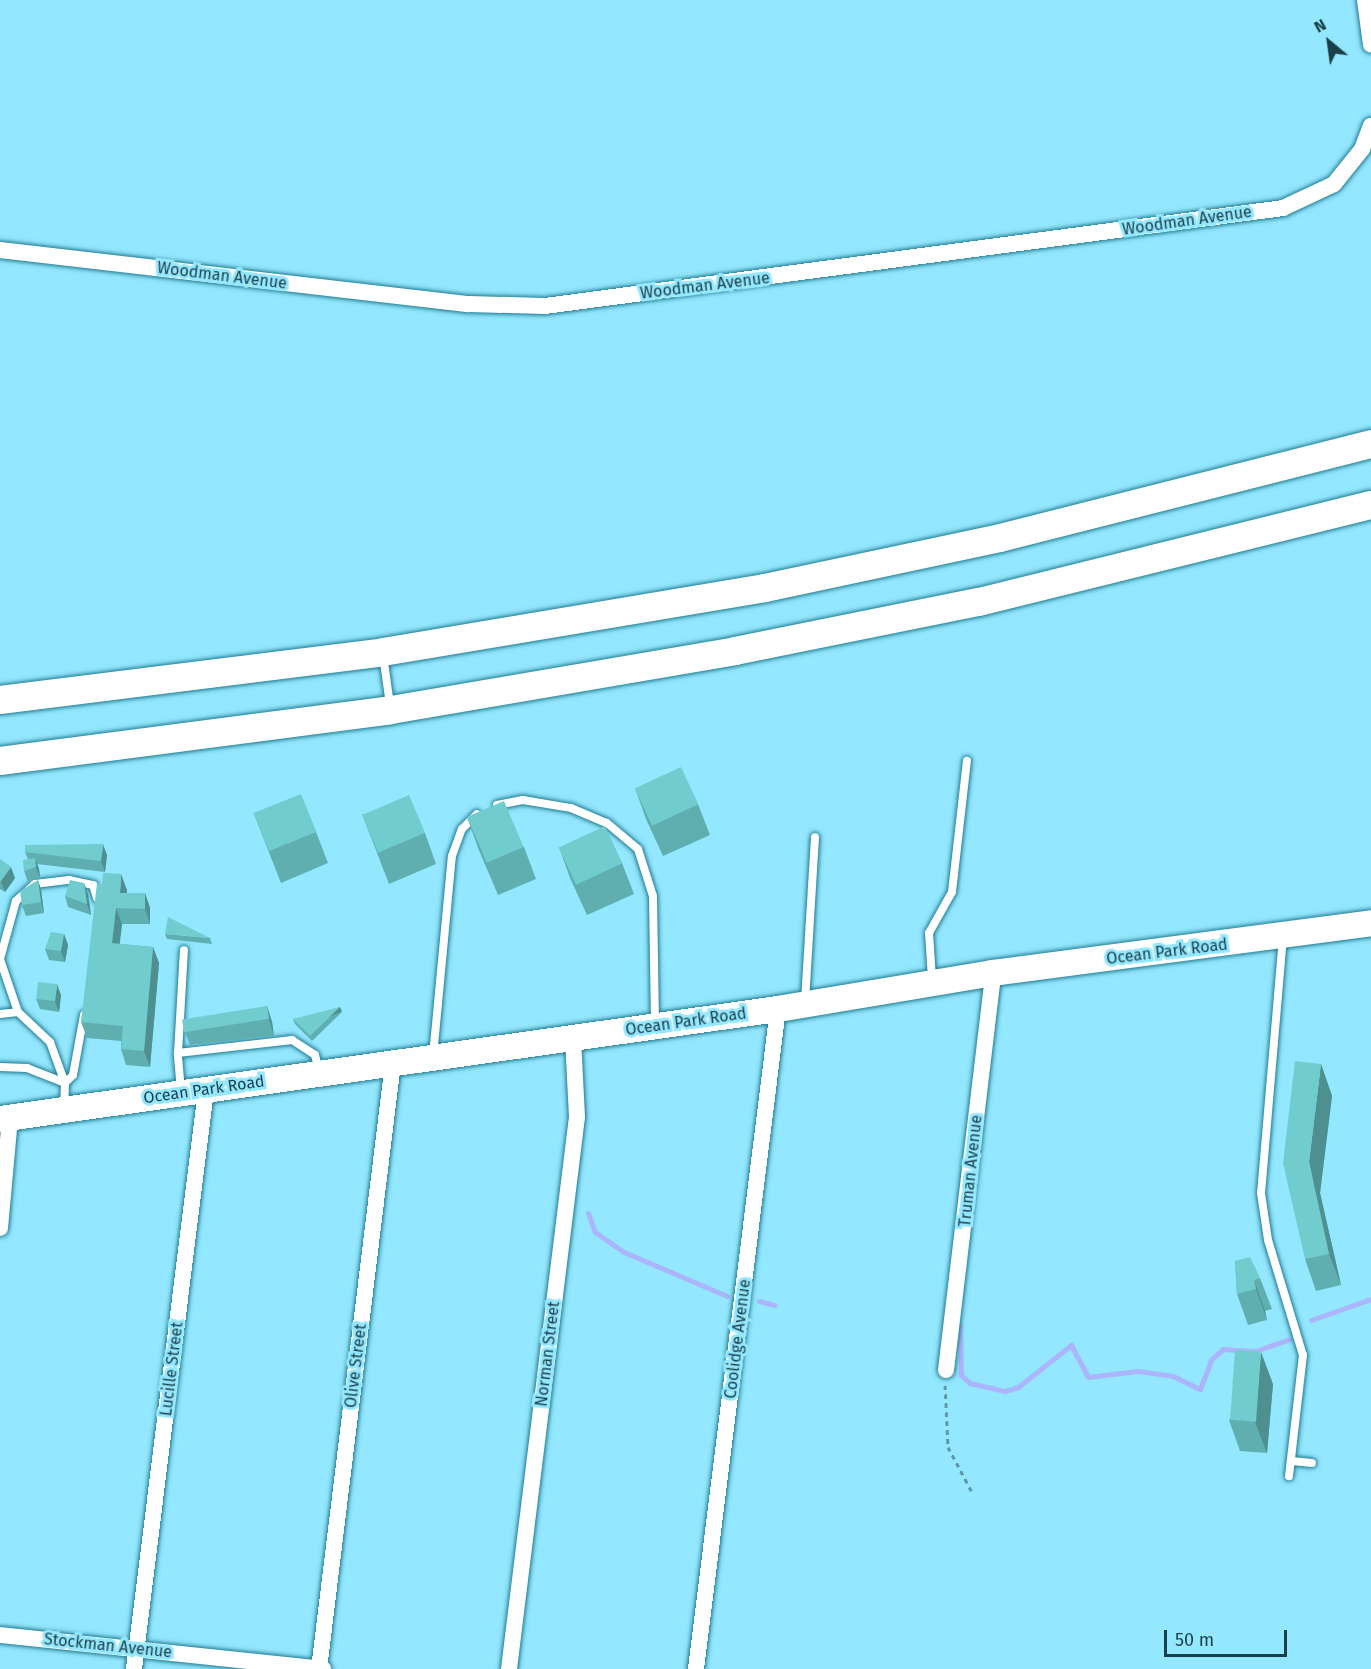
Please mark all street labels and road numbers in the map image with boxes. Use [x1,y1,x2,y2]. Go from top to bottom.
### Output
street label: Woodman Avenue [1121,202,1253,240]
street label: Woodman Avenue [156,259,288,293]
street label: Woodman Avenue [639,269,771,303]
street label: Ocean Park Road [1105,935,1229,969]
street label: Ocean Park Road [624,1004,748,1040]
street label: Ocean Park Road [142,1072,266,1108]
street label: Truman Avenue [956,1114,986,1228]
street label: Coolidge Avenue [721,1278,755,1400]
street label: Norman Street [532,1300,564,1408]
street label: Lucille Street [157,1321,187,1417]
street label: Olive Street [341,1323,371,1409]
street label: Stockman Avenue [43,1630,173,1662]

